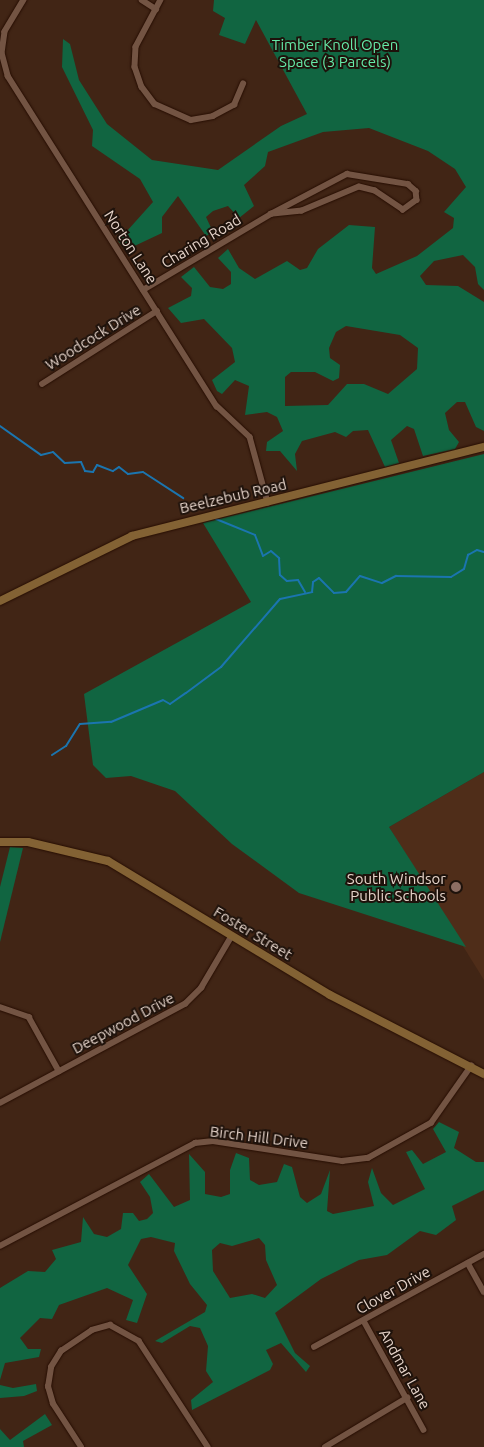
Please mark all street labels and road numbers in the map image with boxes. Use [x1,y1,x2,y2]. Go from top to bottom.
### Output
street label: Norton Lane [101,207,161,287]
street label: Charing Road [158,210,244,272]
street label: Woodcock Drive [42,300,144,374]
street label: Beelzebub Road [178,475,288,517]
street label: Foster Street [211,903,295,963]
street label: Deepwood Drive [69,989,177,1057]
street label: Birch Hill Drive [209,1122,309,1152]
street label: Clover Drive [353,1262,433,1318]
street label: Andmar Lane [376,1326,434,1412]

